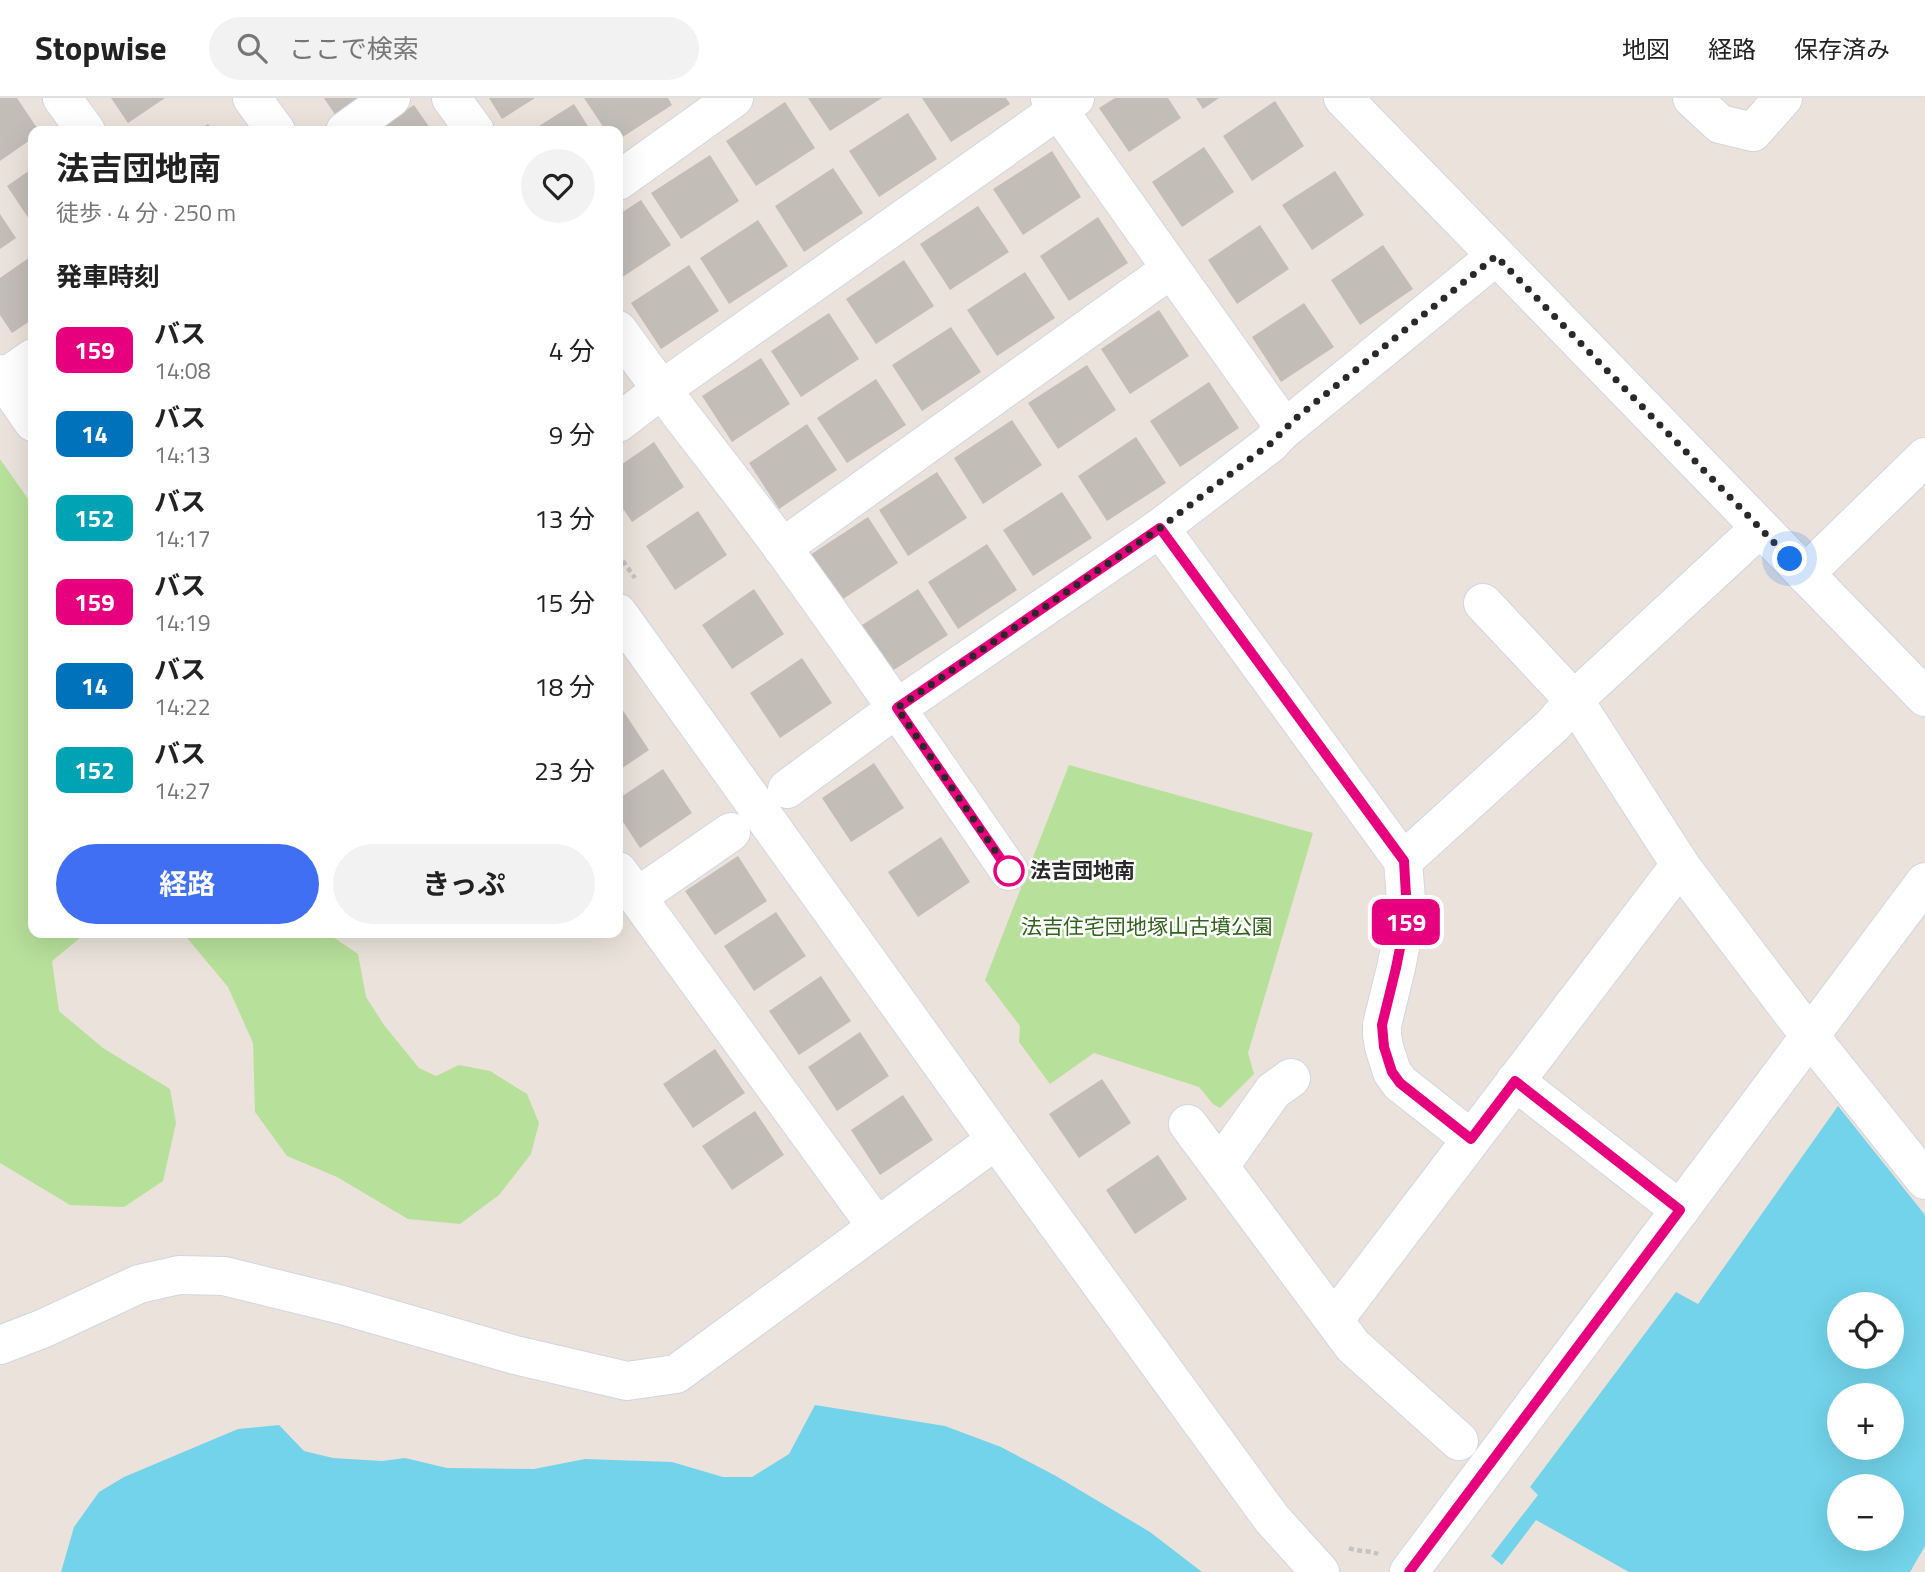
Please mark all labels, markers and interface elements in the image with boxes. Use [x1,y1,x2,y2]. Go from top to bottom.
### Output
search box [209,17,699,80]
text: Stopwise [35,23,167,73]
icon: search [233,29,271,67]
text: ここで検索 [289,29,419,68]
text: 地図 [1622,31,1670,67]
text: 経路 [1708,31,1756,67]
text: 保存済み [1794,31,1890,67]
text: 法吉団地南 [56,143,221,193]
button: heart [521,149,595,223]
text: 徒歩 · 4 分 · 250 m [56,195,236,230]
text: 発車時刻 [56,257,160,296]
text: バス [154,314,206,353]
text: 4 分 [549,331,595,370]
text: 159 [74,332,115,368]
text: 14:08 [154,353,211,388]
text: バス [154,398,206,437]
text: 9 分 [549,415,595,454]
text: 14 [81,416,108,452]
text: 14:13 [154,437,211,472]
text: バス [154,482,206,521]
text: 13 分 [534,499,595,538]
text: 152 [74,500,115,536]
text: 14:17 [154,521,211,556]
your location [1772,541,1807,576]
text: バス [154,566,206,605]
text: 15 分 [534,583,595,622]
text: 159 [74,584,115,620]
text: 14:19 [154,605,211,640]
text: バス [154,650,206,689]
text: 18 分 [534,667,595,706]
text: 14 [81,668,108,704]
text: 14:22 [154,689,211,724]
text: バス [154,734,206,773]
text: 23 分 [534,751,595,790]
text: 152 [74,752,115,788]
text: 14:27 [154,773,211,808]
button: 経路 [56,844,319,924]
button: きっぷ [333,844,595,924]
place label: 法吉団地南 [1030,854,1135,886]
marker: 法吉団地南 [994,856,1024,886]
line badge: 159 [1366,899,1446,945]
text: 159 [1386,904,1426,940]
park label: 法吉住宅団地塚山古墳公園 [1021,910,1273,942]
map controls [1827,1292,1904,1551]
button: locate [1827,1292,1904,1369]
button: + [1827,1383,1904,1460]
button: − [1827,1474,1904,1551]

